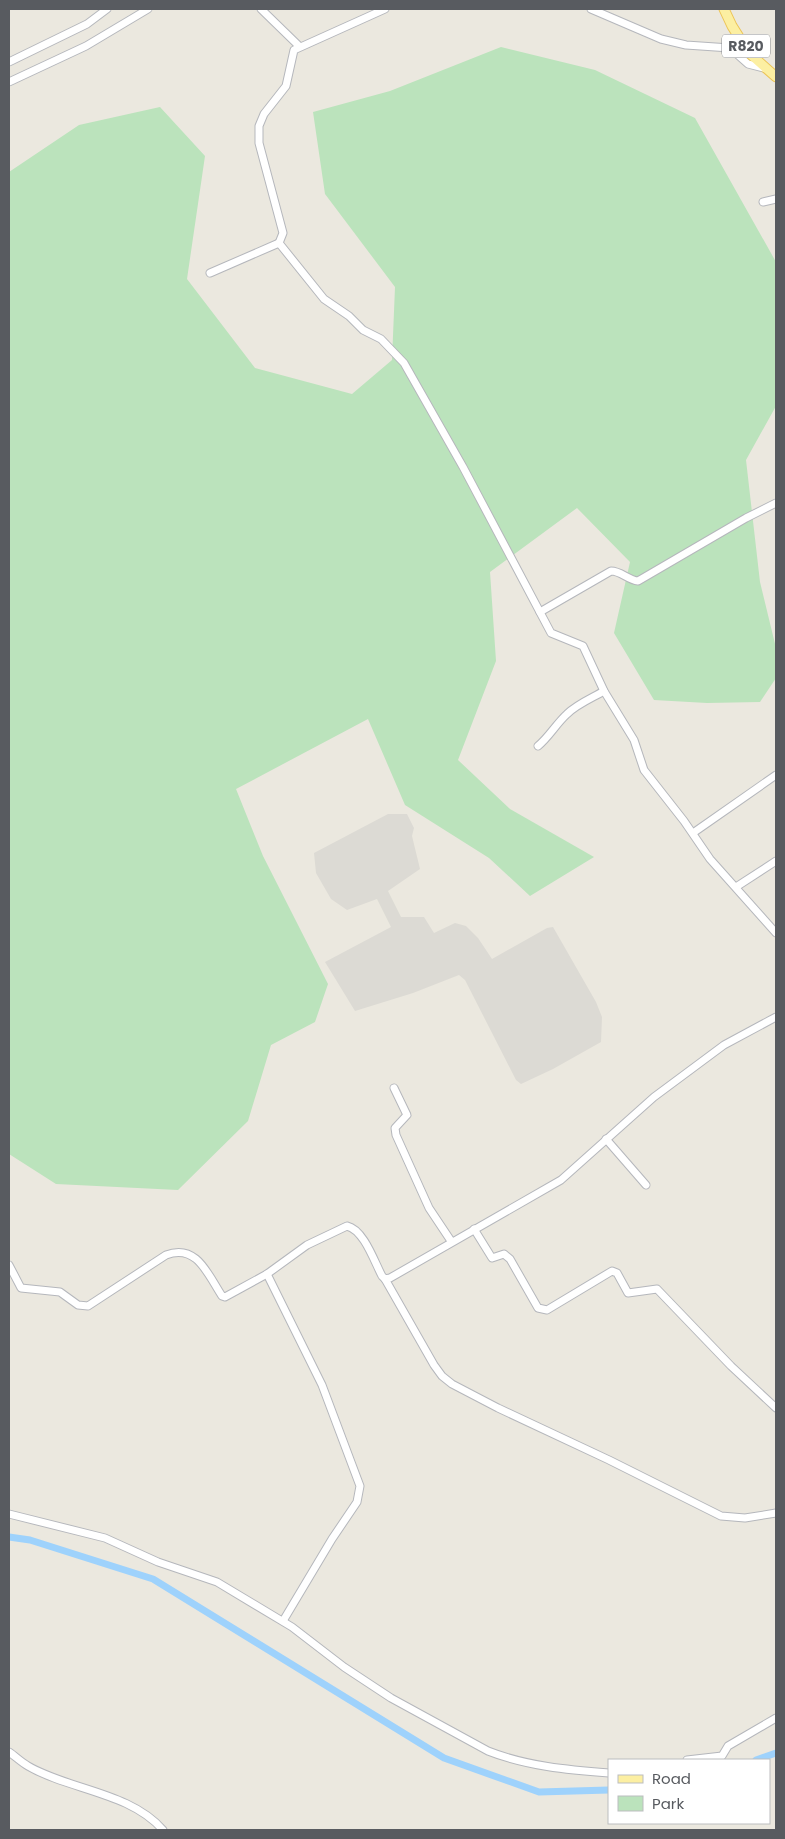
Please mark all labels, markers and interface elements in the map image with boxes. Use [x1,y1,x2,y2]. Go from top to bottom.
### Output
road number: R820 [722,34,770,58]
legend [608,1759,770,1824]
text: Road [652,1768,691,1789]
text: Park [652,1793,684,1814]

